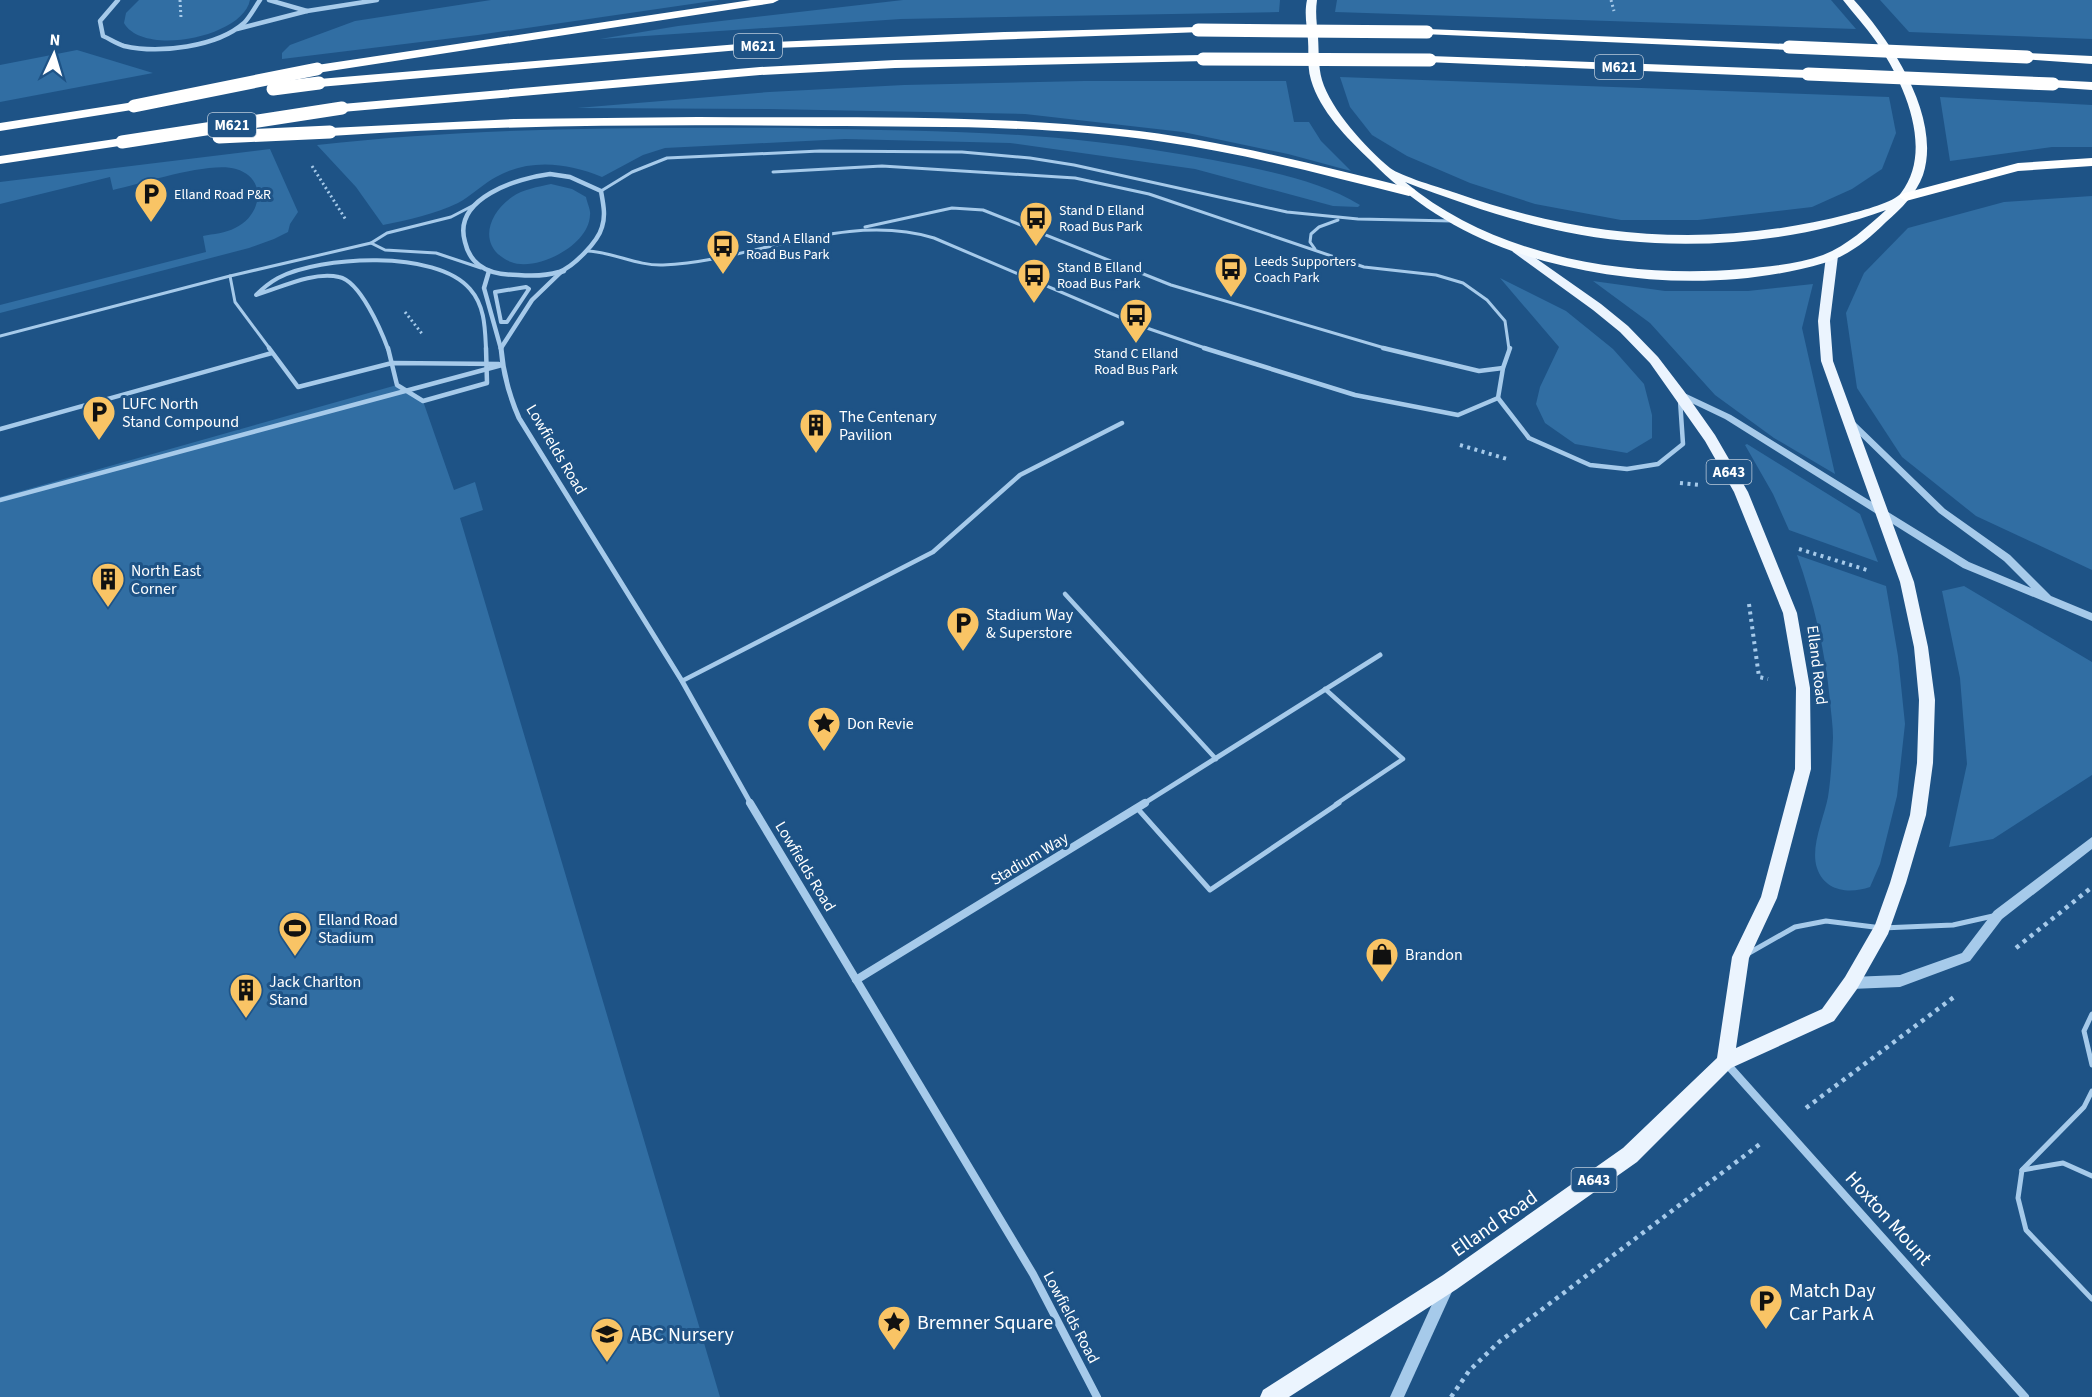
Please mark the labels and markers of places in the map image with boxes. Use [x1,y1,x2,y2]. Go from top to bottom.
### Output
parking icon: Elland Road P&R [133,176,169,223]
place label: Elland Road P&R [174,185,271,205]
bus stop icon: Stand D Elland Road Bus Park [1018,200,1054,247]
place label: Stand D Elland Road Bus Park [1059,201,1144,237]
bus stop icon: Stand A Elland Road Bus Park [705,228,741,275]
place label: Stand A Elland Road Bus Park [746,229,830,265]
bus stop icon: Leeds Supporters Coach Park [1213,251,1249,298]
place label: Leeds Supporters Coach Park [1254,252,1356,288]
bus stop icon: Stand B Elland Road Bus Park [1016,257,1052,304]
place label: Stand B Elland Road Bus Park [1057,258,1142,294]
bus stop icon: Stand C Elland Road Bus Park [1118,297,1154,344]
place label: Stand C Elland Road Bus Park [1094,344,1178,380]
place label: LUFC North Stand Compound [122,393,239,433]
parking icon: LUFC North Stand Compound [81,394,117,441]
place label: The Centenary Pavilion [839,406,937,446]
building icon: The Centenary Pavilion [798,407,834,454]
place label: North East Corner [131,560,202,600]
building icon: North East Corner [90,561,126,608]
place label: Stadium Way & Superstore [986,604,1074,644]
parking icon: Stadium Way & Superstore [945,605,981,652]
place icon: Don Revie [806,705,842,752]
place label: Don Revie [847,713,914,735]
place label: Elland Road Stadium [318,909,398,949]
sports icon: Elland Road Stadium [277,910,313,957]
shop icon: Brandon [1364,936,1400,983]
place label: Brandon [1405,944,1463,966]
place label: Jack Charlton Stand [269,971,361,1011]
building icon: Jack Charlton Stand [228,972,264,1019]
place label: Match Day Car Park A [1789,1277,1876,1328]
parking icon: Match Day Car Park A [1748,1283,1784,1330]
place icon: Bremner Square [876,1304,912,1351]
place label: Bremner Square [917,1309,1053,1337]
school or university icon: ABC Nursery [589,1316,625,1363]
place label: ABC Nursery [630,1321,734,1349]

